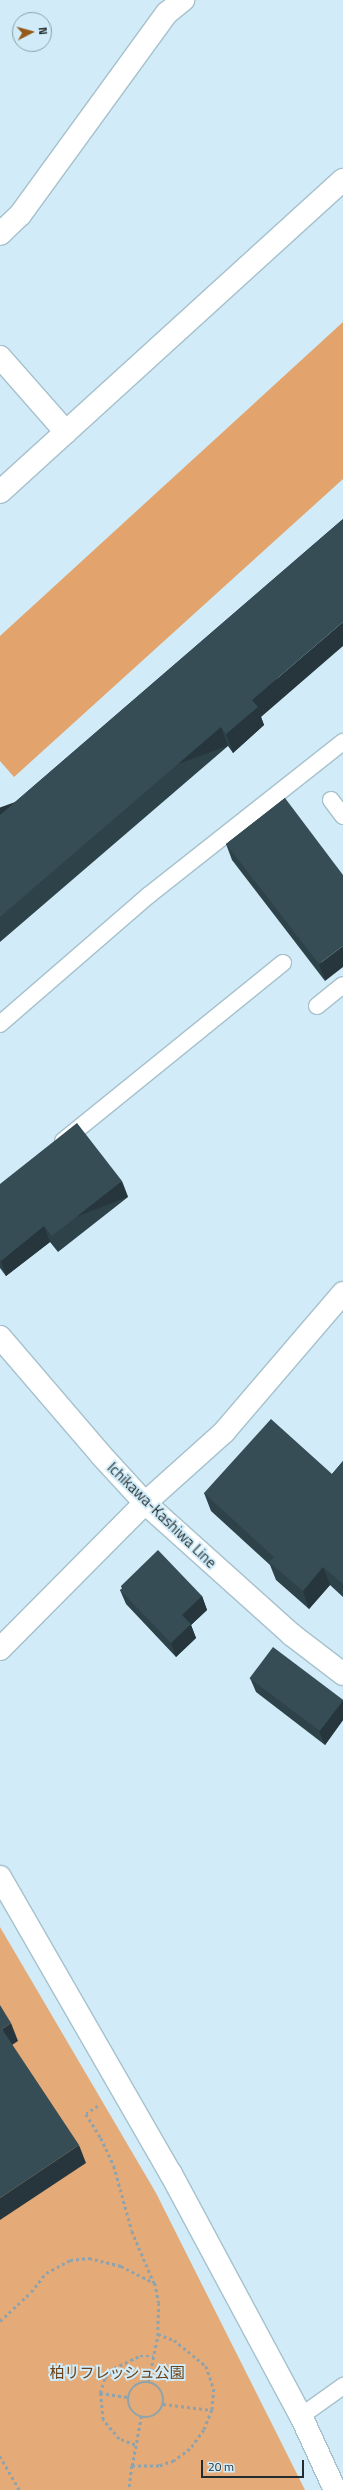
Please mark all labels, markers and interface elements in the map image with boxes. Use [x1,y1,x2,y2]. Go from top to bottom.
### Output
north arrow [12,12,52,52]
text: N [35,26,51,35]
street label: Ichikawa-Kashiwa Line [104,1458,220,1572]
park label: 柏リフレッシュ公園 [50,2364,184,2382]
scale bar [203,2452,306,2478]
text: 20 m [208,2457,234,2476]

